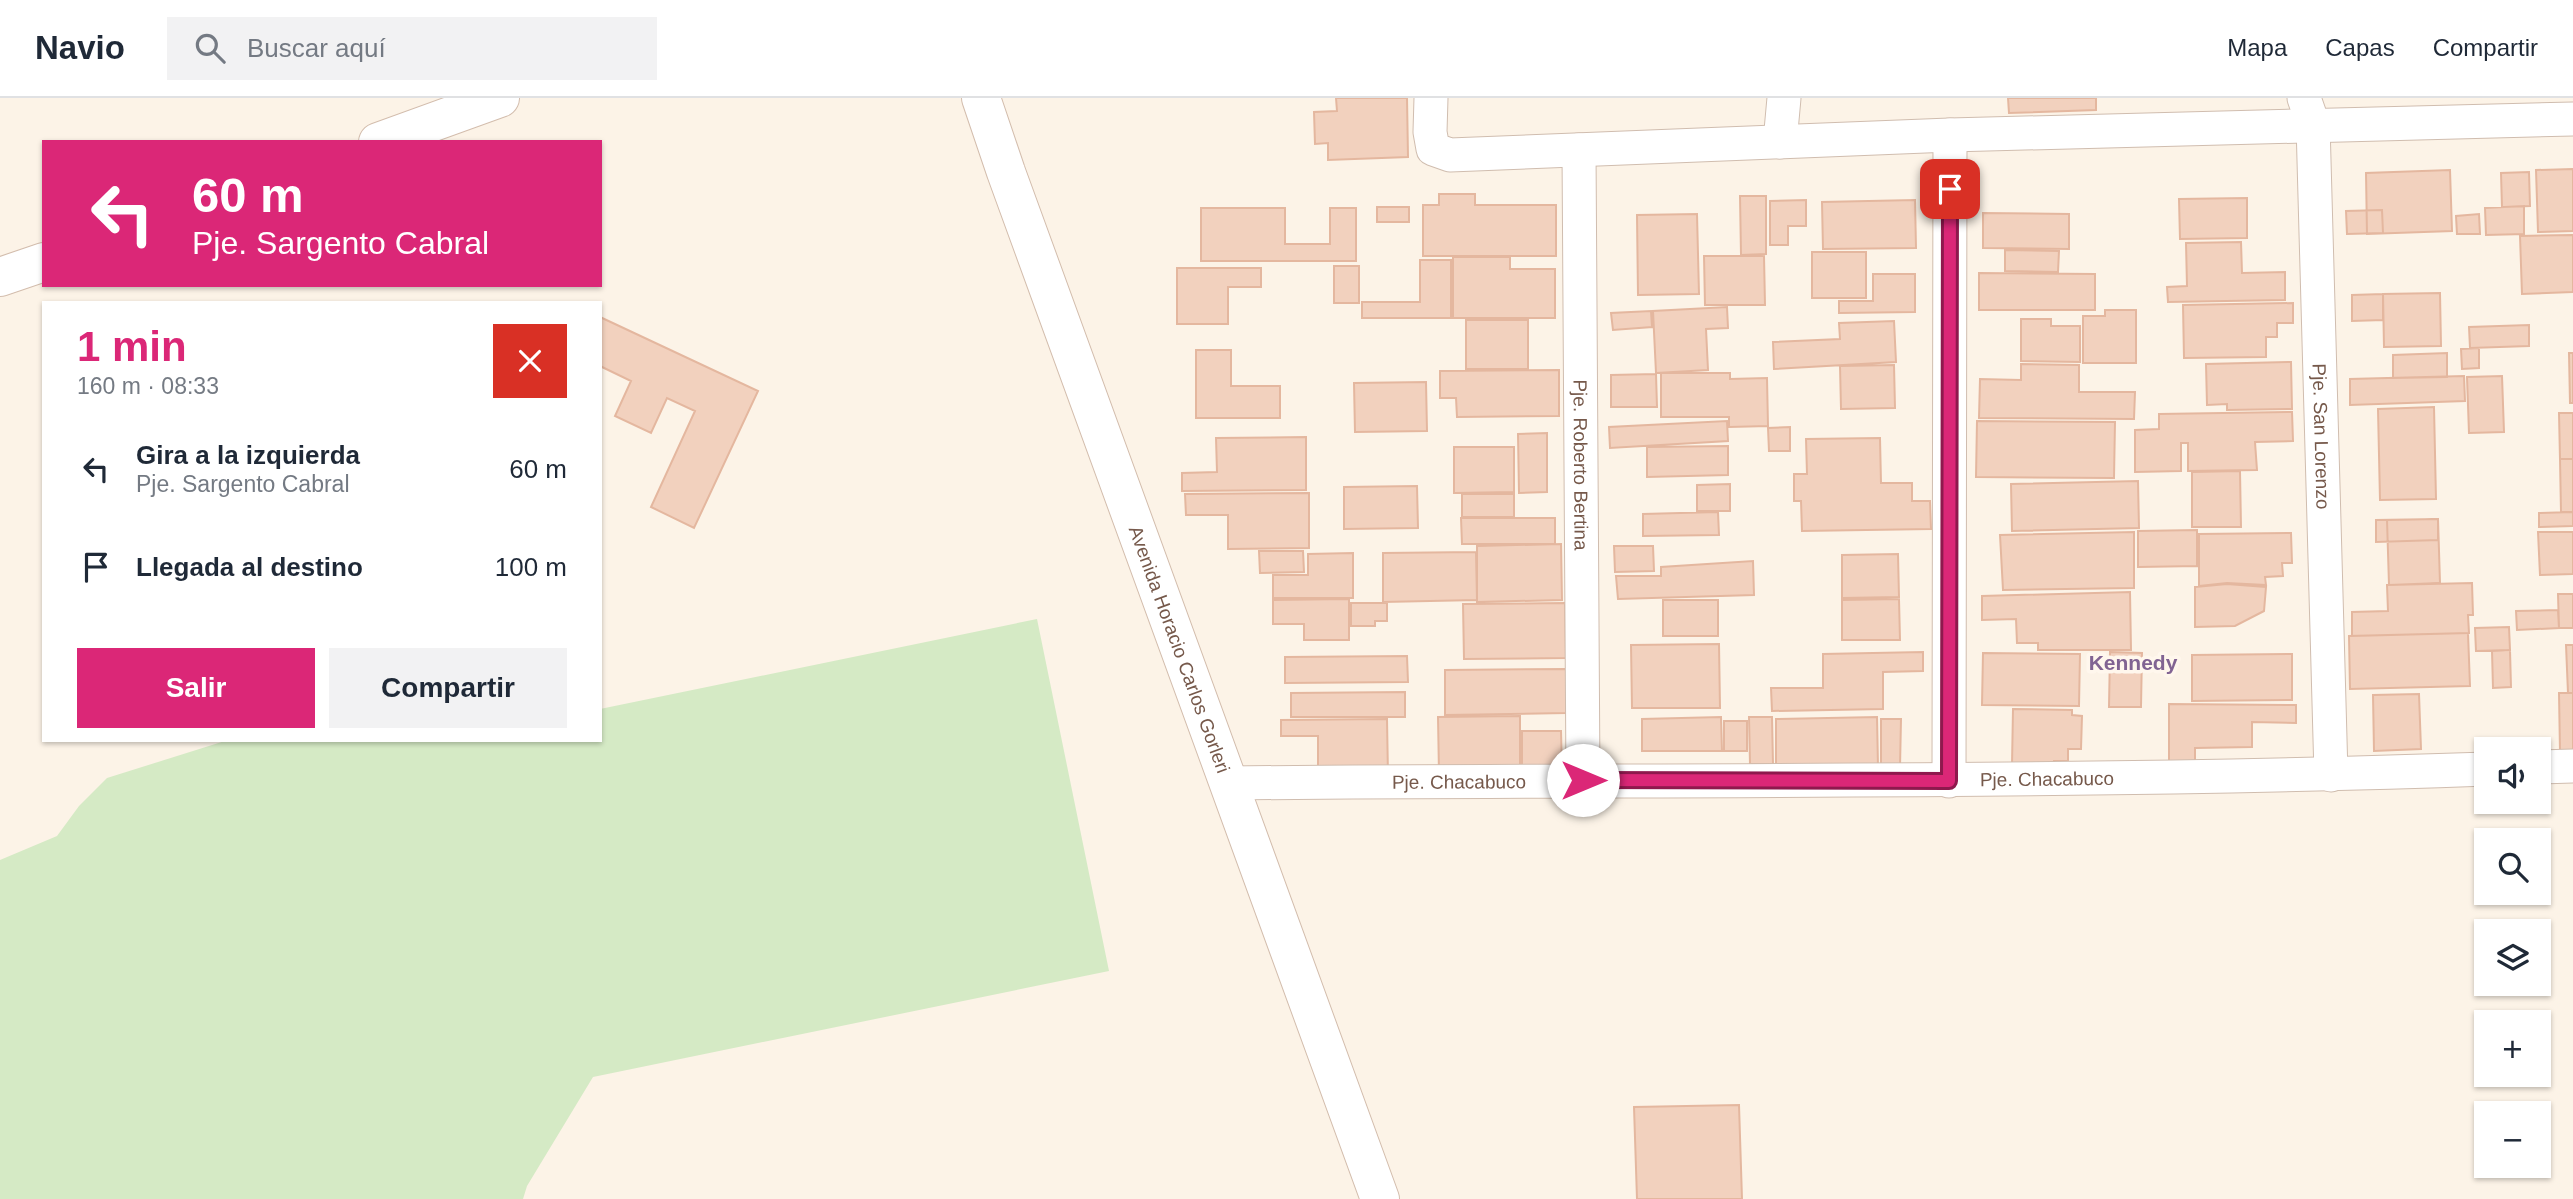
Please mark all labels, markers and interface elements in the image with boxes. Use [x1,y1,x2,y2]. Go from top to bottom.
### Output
search box [167,17,657,80]
text: Navio [35,29,125,66]
icon: search [191,29,229,67]
text: Buscar aquí [247,33,386,63]
text: Mapa [2227,34,2287,61]
text: Capas [2325,34,2395,61]
text: Compartir [2433,34,2538,61]
pin [1920,159,1980,219]
icon: left [77,168,168,259]
text: 60 m [192,168,304,222]
icon: arrive [1931,170,1969,208]
text: Pje. Sargento Cabral [192,225,489,261]
text: 1 min [77,323,187,370]
button: close [493,324,567,398]
street label: Pje. San Lorenzo [2309,363,2334,510]
text: 160 m · 08:33 [77,373,219,399]
street label: Pje. Roberto Bertina [1569,379,1592,551]
text: Gira a la izquierda [136,440,360,470]
icon: left [77,450,115,488]
text: 60 m [509,454,567,484]
text: Pje. Sargento Cabral [136,471,350,497]
street label: Avenida Horacio Carlos Gorleri [1125,523,1234,776]
icon: arrive [77,548,115,586]
text: Llegada al destino [136,552,363,582]
text: 100 m [495,552,567,582]
button: Salir [77,648,315,728]
button: Compartir [329,648,567,728]
district label: Kennedy [2089,651,2178,674]
map controls [2474,737,2551,1178]
button: sound [2474,737,2551,814]
position arrow [1546,743,1620,817]
street label: Pje. Chacabuco [1980,768,2114,790]
street label: Pje. Chacabuco [1392,771,1526,793]
button: search [2474,828,2551,905]
button: layers [2474,919,2551,996]
button: + [2474,1010,2551,1087]
button: − [2474,1101,2551,1178]

